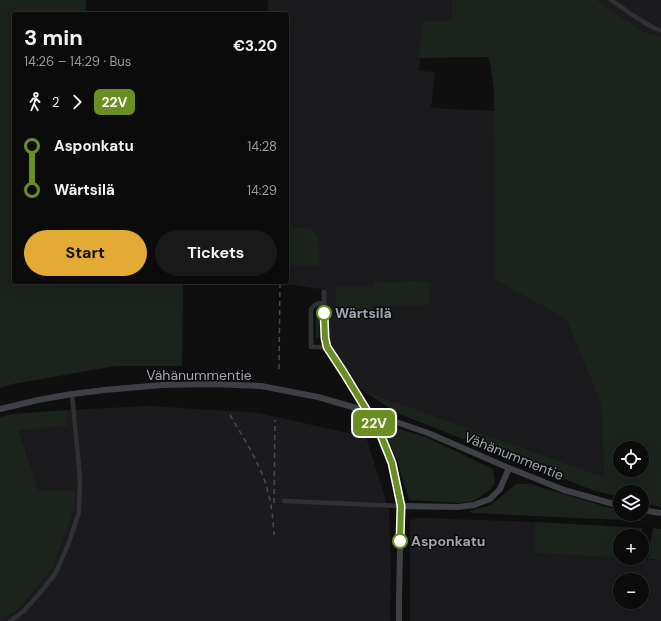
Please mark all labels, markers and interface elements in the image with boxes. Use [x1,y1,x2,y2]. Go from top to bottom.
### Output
text: 3 min [24,23,83,52]
text: €3.20 [233,36,277,56]
text: 14:26 – 14:29 · Bus [24,53,131,70]
icon: walk [24,91,46,113]
icon: forward [66,91,88,113]
text: 22V [102,93,127,111]
text: 2 [52,94,60,111]
text: Asponkatu [54,136,134,156]
text: 14:28 [247,138,277,155]
text: Wärtsilä [54,180,115,200]
text: 14:29 [247,182,277,199]
button: Start [24,230,147,276]
button: Tickets [155,230,277,276]
place label: Wärtsilä [335,304,392,322]
marker: Wärtsilä [316,305,332,321]
street label: Vähänummentie [146,366,252,384]
line badge: 22V [351,410,397,436]
text: 22V [361,414,387,432]
street label: Vähänummentie [462,428,566,484]
map controls [613,441,649,609]
button: locate [613,441,649,477]
button: layers [613,485,649,521]
button: + [613,529,649,565]
place label: Asponkatu [411,532,485,550]
marker: Asponkatu [392,533,408,549]
button: − [613,573,649,609]

